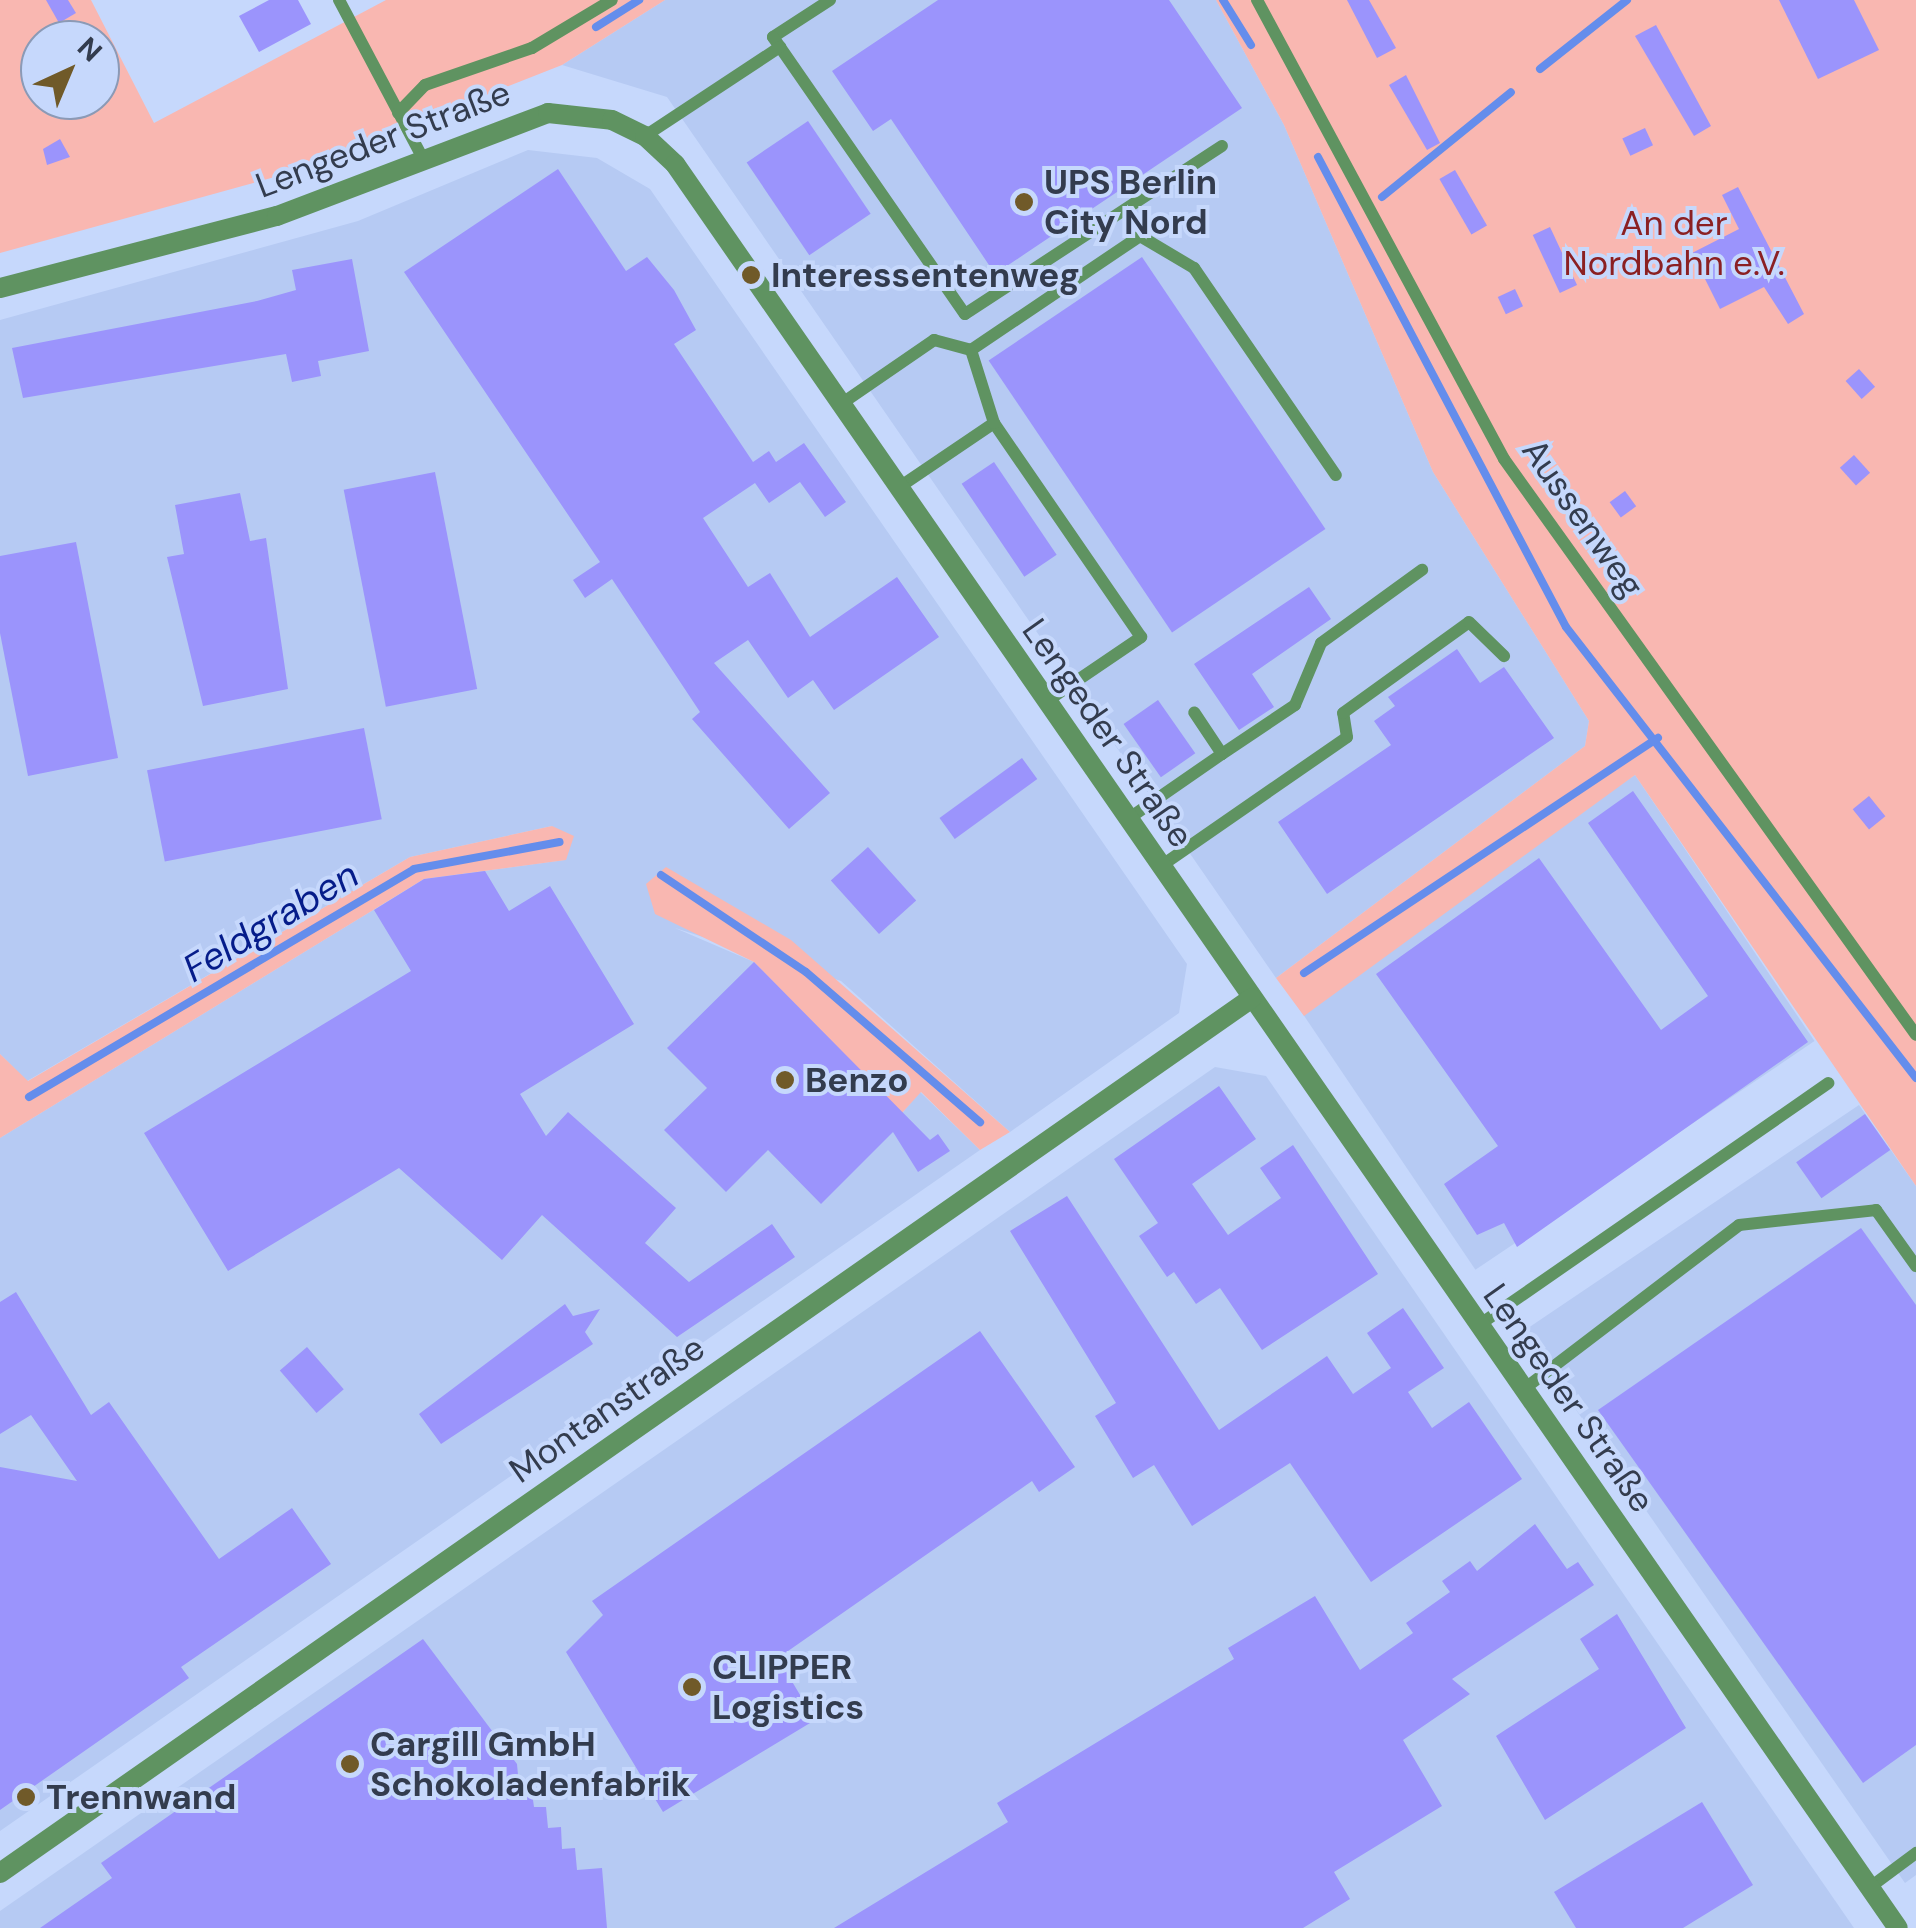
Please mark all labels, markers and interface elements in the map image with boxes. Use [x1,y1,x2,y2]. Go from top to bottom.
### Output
north arrow [20,20,120,120]
text: N [70,29,110,70]
street label: Lengeder Straße [250,71,516,207]
place label: UPS Berlin City Nord [1044,161,1217,243]
marker: UPS Berlin City Nord [1013,191,1035,213]
park label: An der Nordbahn e.V. [1563,202,1785,284]
place label: Interessentenweg [771,254,1080,296]
marker: Interessentenweg [740,264,762,286]
street label: Aussenweg [1513,431,1653,605]
street label: Lengeder Straße [1014,611,1202,855]
water label: Feldgraben [175,852,367,992]
place label: Benzo [805,1059,908,1101]
marker: Benzo [774,1069,796,1091]
street label: Lengeder Straße [1475,1276,1663,1520]
street label: Montanstraße [502,1326,712,1492]
place label: CLIPPER Logistics [712,1646,864,1728]
marker: CLIPPER Logistics [681,1676,703,1698]
place label: Cargill GmbH Schokoladenfabrik [370,1723,691,1805]
marker: Cargill GmbH Schokoladenfabrik [339,1753,361,1775]
place label: Trennwand [46,1776,236,1818]
marker: Trennwand [15,1786,37,1808]

